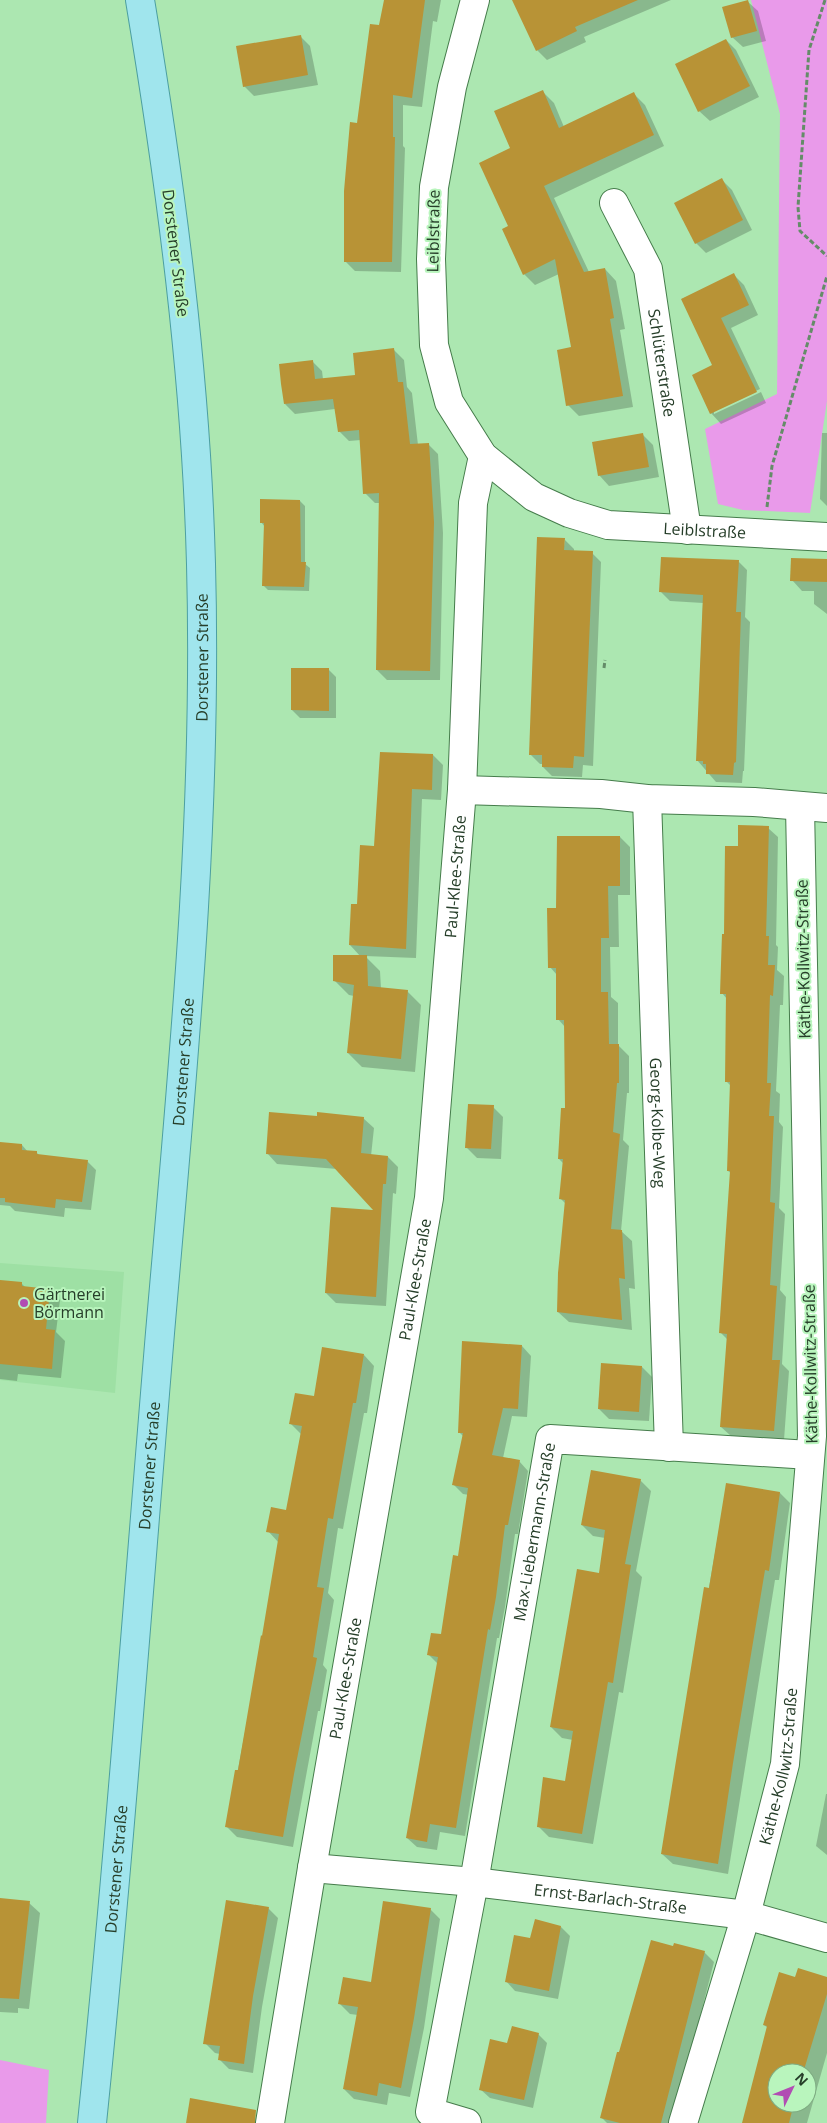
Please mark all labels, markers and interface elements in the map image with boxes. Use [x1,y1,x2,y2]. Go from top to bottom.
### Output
street label: Dorstener Straße [157,188,195,318]
street label: Leiblstraße [421,189,445,273]
street label: Schlüterstraße [643,307,681,418]
street label: Leiblstraße [663,517,747,544]
street label: Dorstener Straße [190,593,213,722]
street label: Paul-Klee-Straße [439,814,471,939]
street label: Käthe-Kollwitz-Straße [791,879,815,1039]
street label: Dorstener Straße [167,997,199,1127]
street label: Georg-Kolbe-Weg [645,1057,671,1189]
street label: Paul-Klee-Straße [393,1217,436,1342]
place label: Gärtnerei Börmann [34,1283,105,1323]
street label: Käthe-Kollwitz-Straße [798,1284,822,1444]
marker: Gärtnerei Börmann [18,1297,30,1309]
street label: Dorstener Straße [133,1401,165,1531]
street label: Max-Liebermann-Straße [508,1441,560,1623]
street label: Paul-Klee-Straße [324,1616,367,1741]
street label: Käthe-Kollwitz-Straße [754,1687,802,1847]
street label: Dorstener Straße [99,1804,132,1934]
street label: Ernst-Barlach-Straße [533,1878,688,1919]
north arrow [767,2063,817,2113]
text: N [791,2068,813,2089]

